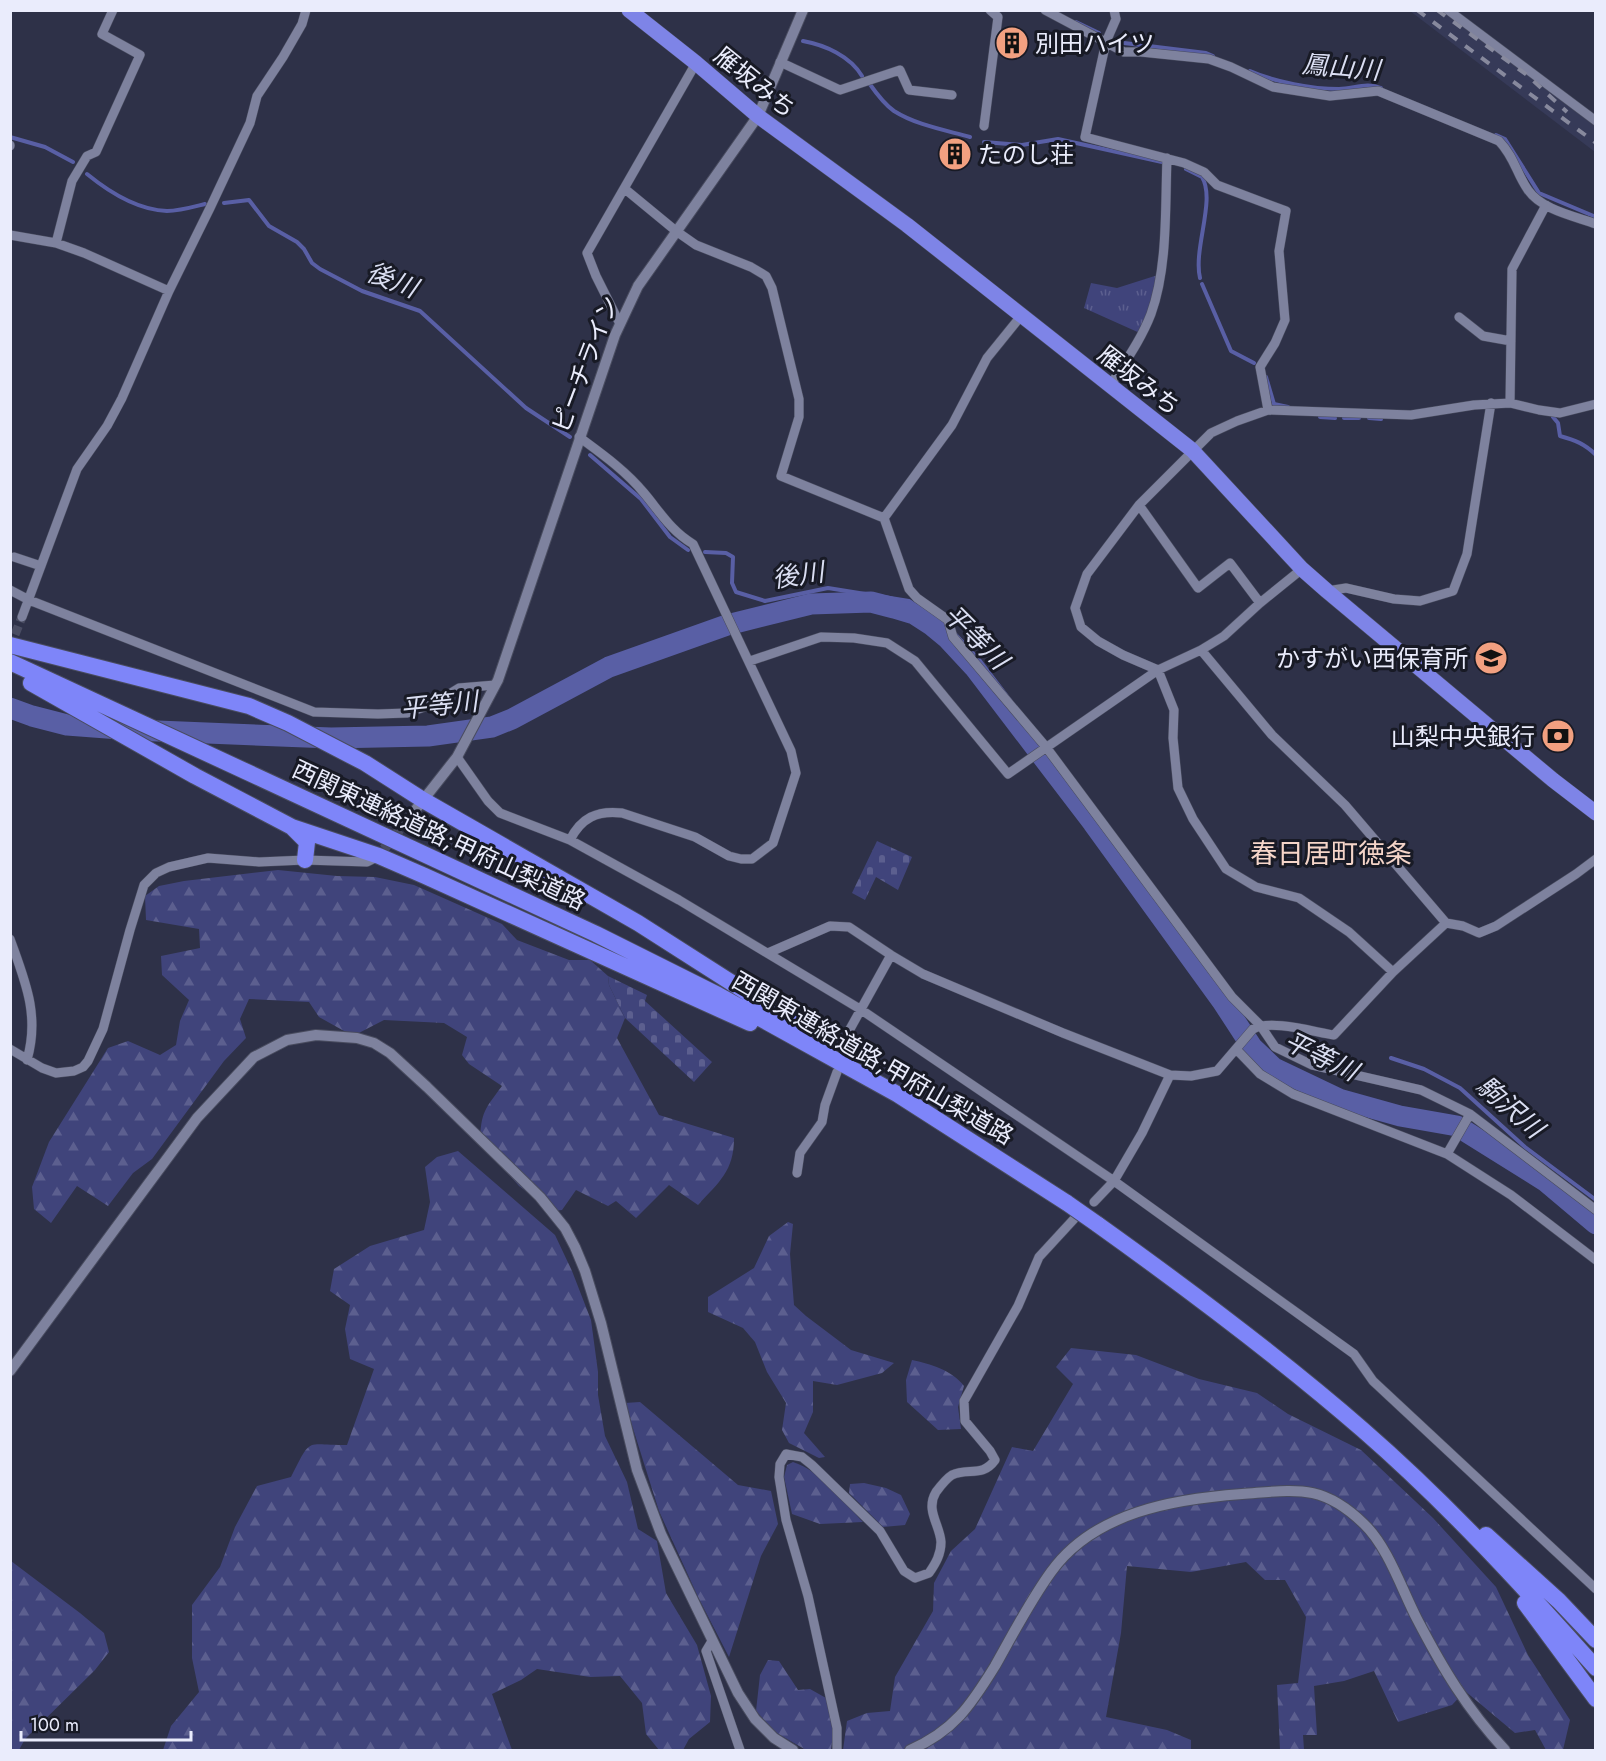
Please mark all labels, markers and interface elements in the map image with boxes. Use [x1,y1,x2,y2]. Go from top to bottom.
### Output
building icon: 別田ハイツ [994,25,1030,61]
place label: 別田ハイツ [1035,26,1155,61]
street label: 雁坂みち [707,38,803,126]
water label: 鳳山川 [1300,45,1384,90]
building icon: たのし荘 [937,136,973,172]
place label: たのし荘 [978,137,1074,172]
water label: 後川 [361,253,426,308]
street label: ピーチライン [543,291,627,437]
street label: 雁坂みち [1090,337,1188,423]
water label: 後川 [770,552,829,597]
water label: 平等川 [935,596,1019,680]
school or university icon: かすがい西保育所 [1473,640,1509,676]
place label: かすがい西保育所 [1276,641,1468,676]
water label: 平等川 [398,682,483,728]
bank icon: 山梨中央銀行 [1540,718,1576,754]
place label: 山梨中央銀行 [1391,719,1535,754]
street label: 西関東連絡道路;甲府山梨道路 [287,752,591,918]
district label: 春日居町徳条 [1250,834,1412,873]
street label: 西関東連絡道路;甲府山梨道路 [726,963,1020,1153]
water label: 平等川 [1278,1022,1367,1091]
water label: 駒沢川 [1468,1067,1554,1149]
scale bar [21,1704,190,1742]
text: 100 m [30,1712,79,1738]

